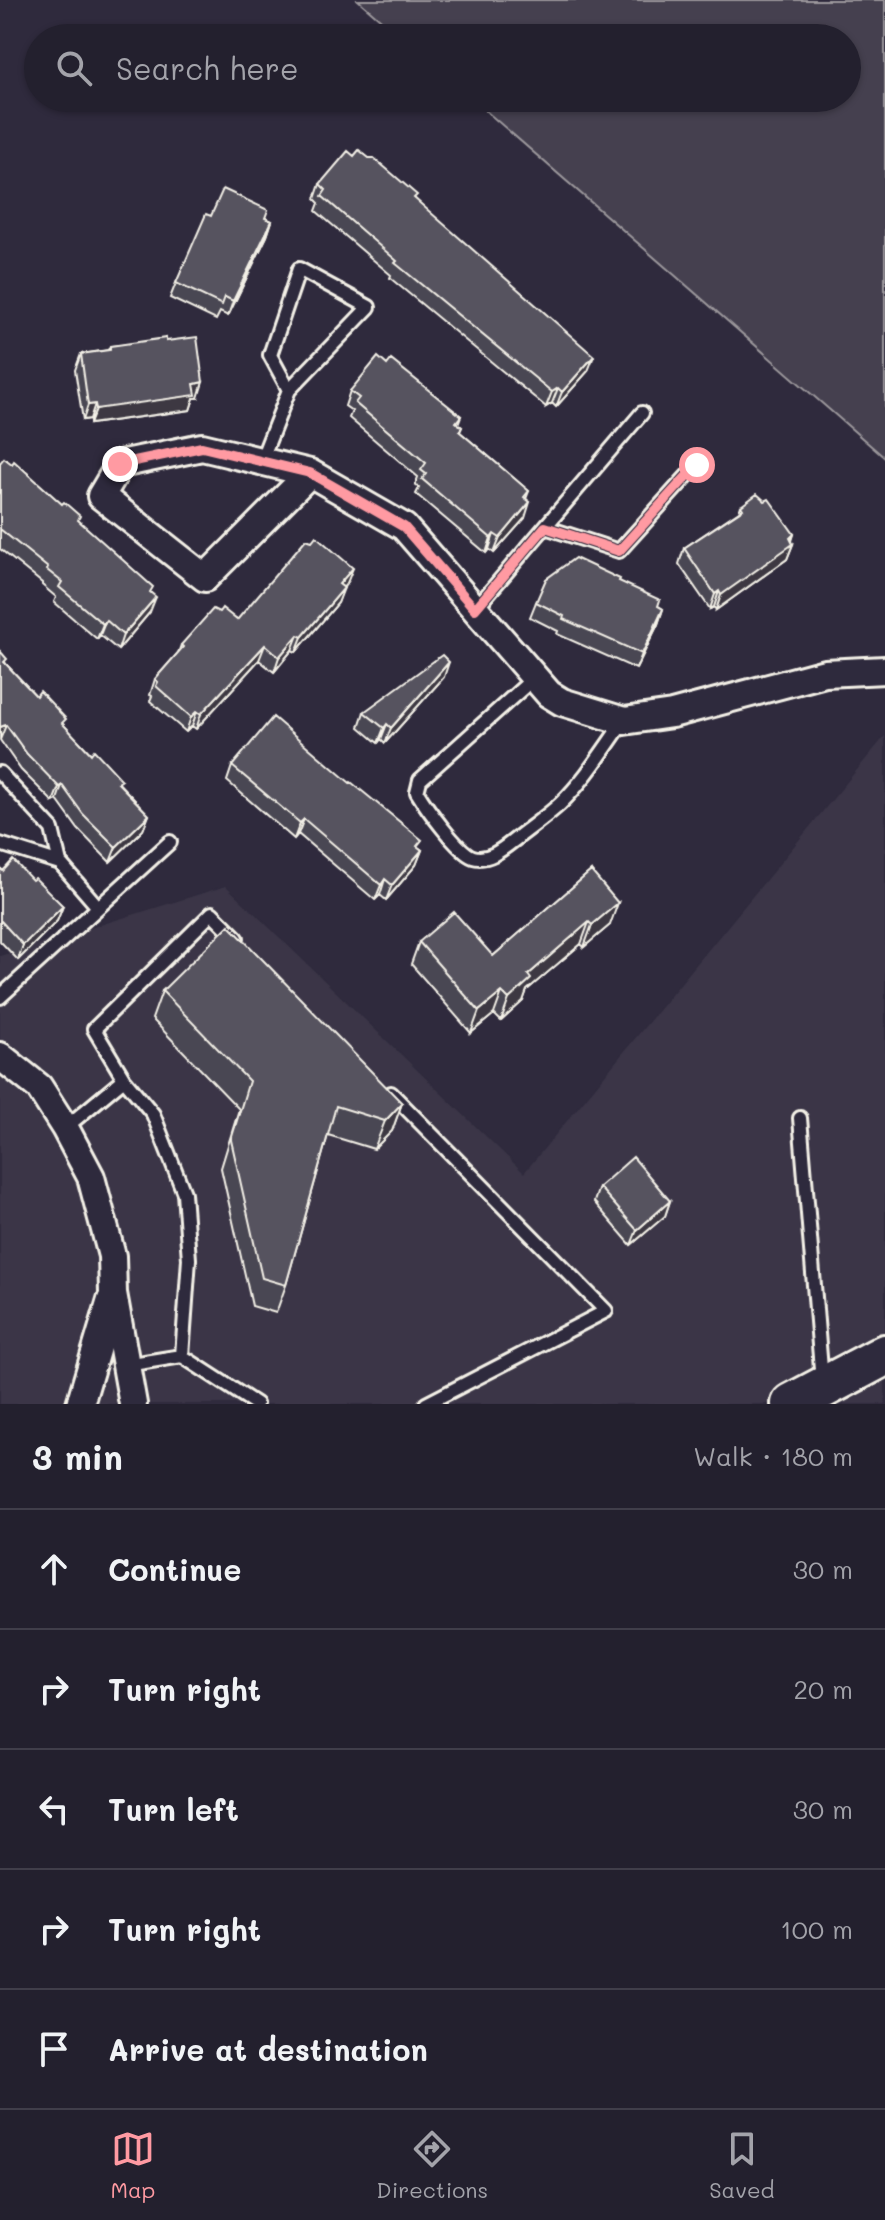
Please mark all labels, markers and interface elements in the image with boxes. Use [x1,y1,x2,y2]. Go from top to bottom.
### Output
search box [24,24,861,112]
icon: search [52,46,96,90]
text: Search here [116,48,299,88]
route end [102,446,138,482]
route start [679,447,715,483]
text: 3 min [32,1434,123,1479]
text: Walk · 180 m [693,1439,853,1473]
icon: ahead [32,1547,76,1591]
text: Continue [108,1549,241,1589]
text: 30 m [793,1552,853,1586]
icon: right [32,1667,76,1711]
text: Turn right [108,1669,261,1709]
text: 20 m [793,1672,853,1706]
icon: left [32,1787,76,1831]
text: Turn left [108,1789,239,1829]
text: 30 m [793,1792,853,1826]
icon: right [32,1907,76,1951]
text: Turn right [108,1909,261,1949]
text: 100 m [780,1912,853,1946]
icon: arrive [32,2027,76,2071]
text: Arrive at destination [108,2029,428,2069]
tab: Map [111,2127,155,2204]
tab: Directions [376,2127,488,2204]
tab: Saved [709,2127,774,2204]

